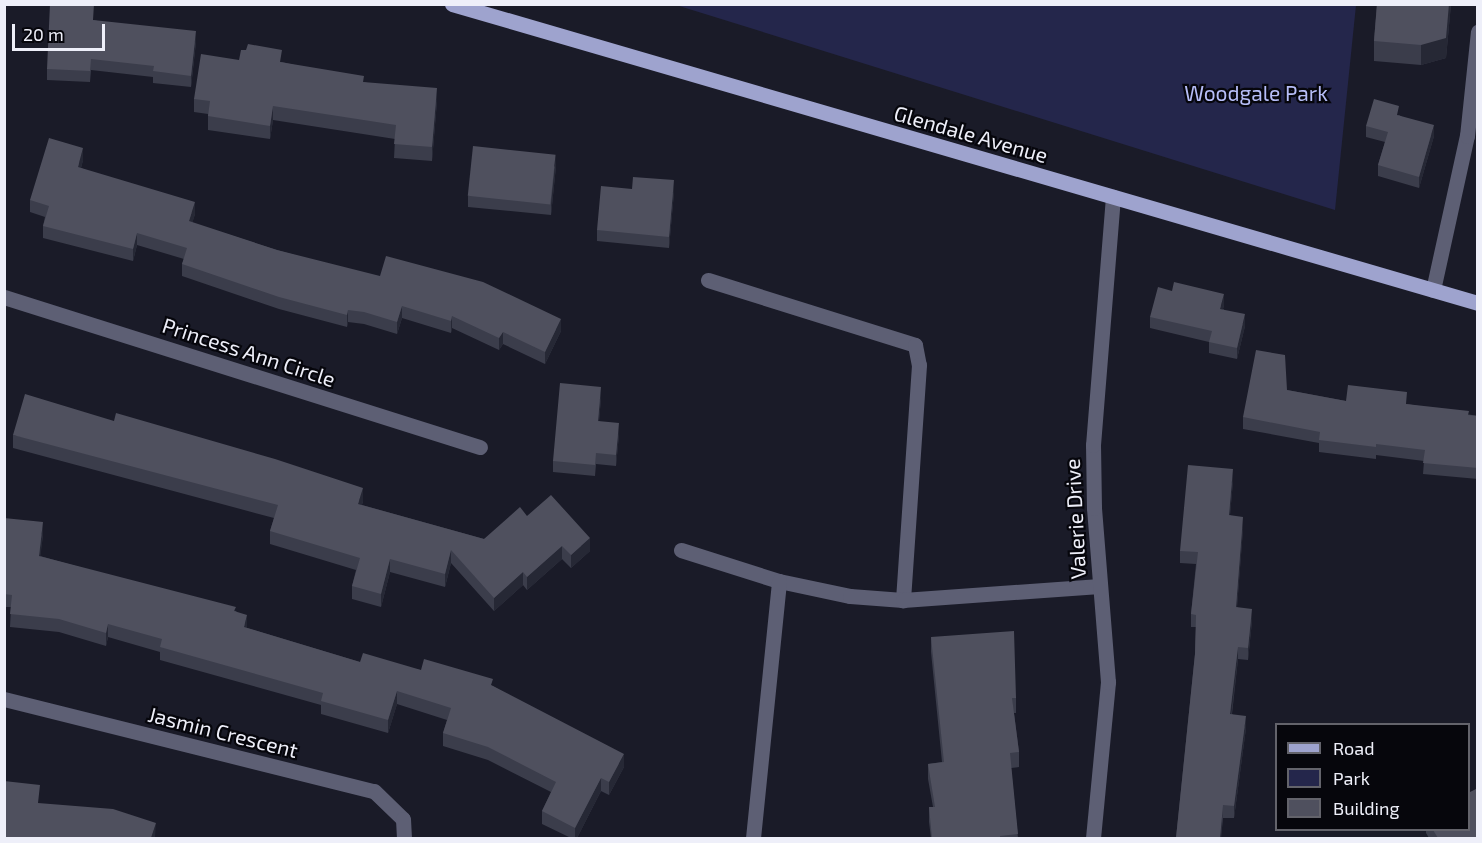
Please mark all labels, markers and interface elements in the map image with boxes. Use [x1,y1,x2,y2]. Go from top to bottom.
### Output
scale bar [15,12,108,50]
text: 20 m [23,23,64,45]
park label: Woodgale Park [1184,80,1328,106]
street label: Glendale Avenue [891,100,1051,168]
street label: Princess Ann Circle [159,312,339,392]
street label: Valerie Drive [1059,458,1091,580]
street label: Jasmin Crescent [145,701,301,763]
legend [1275,723,1470,831]
text: Road [1333,737,1374,759]
text: Park [1333,767,1370,789]
text: Building [1333,797,1400,819]

